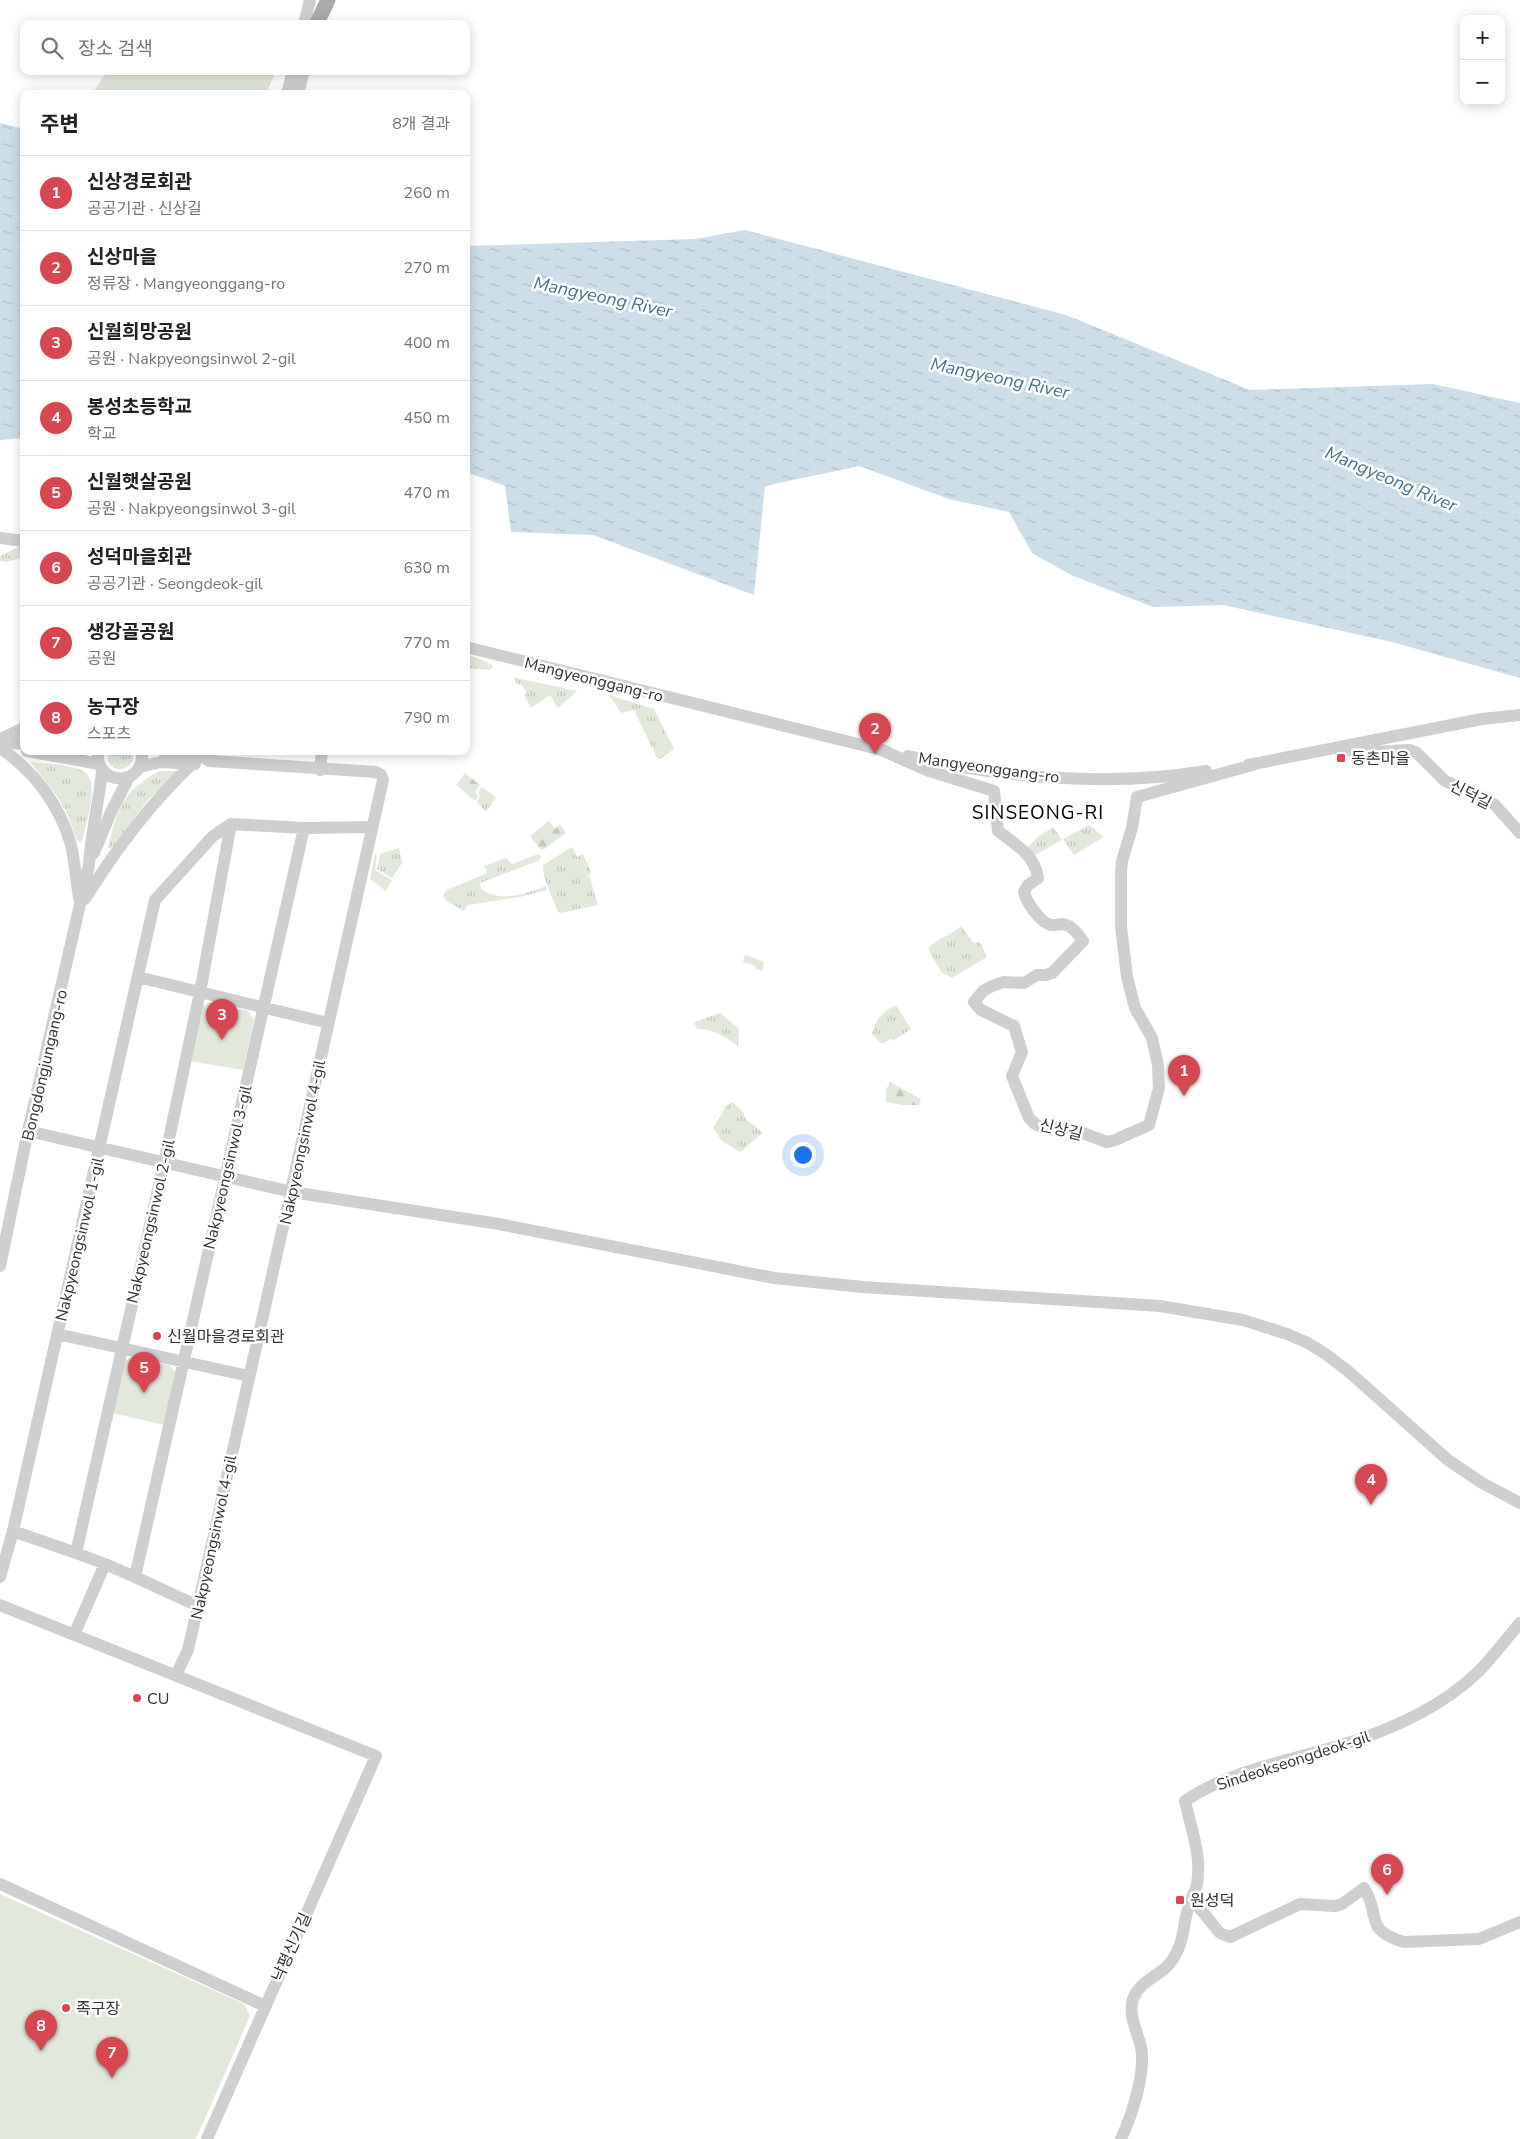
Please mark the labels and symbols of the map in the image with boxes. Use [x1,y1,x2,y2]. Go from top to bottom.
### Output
water label: Mangyeong River [531,271,675,324]
water label: Mangyeong River [928,352,1072,405]
water label: Mangyeong River [1321,440,1461,518]
street label: Mangyeonggang-ro [522,652,666,708]
pin: 2 [859,713,891,754]
street label: Mangyeonggang-ro [917,747,1061,789]
place label: 동촌마을 [1351,748,1410,770]
marker: 동촌마을 [1335,752,1347,764]
street label: 신덕길 [1446,775,1495,815]
district label: SINSEONG-RI [972,800,1104,826]
street label: Bongdongjungang-ro [17,987,73,1143]
pin: 3 [206,999,238,1040]
pin: 1 [1168,1055,1200,1096]
street label: Nakpyeongsinwol 4-gil [275,1058,331,1226]
street label: Nakpyeongsinwol 3-gil [198,1083,258,1251]
street label: 신상길 [1037,1114,1085,1146]
street label: Nakpyeongsinwol 2-gil [121,1137,181,1305]
your location [790,1142,816,1168]
street label: Nakpyeongsinwol 1-gil [50,1155,110,1323]
place label: 신월마을경로회관 [167,1326,285,1348]
marker: 신월마을경로회관 [151,1330,163,1342]
pin: 5 [128,1352,160,1393]
street label: Nakpyeongsinwol 4-gil [186,1453,242,1621]
pin: 4 [1355,1464,1387,1505]
place label: CU [147,1688,169,1710]
marker: CU [131,1692,143,1704]
street label: Sindeokseongdeok-gil [1214,1726,1373,1796]
pin: 6 [1371,1854,1403,1895]
place label: 원성덕 [1190,1890,1234,1912]
marker: 원성덕 [1174,1894,1186,1906]
street label: 낙평신기길 [267,1909,317,1986]
place label: 족구장 [76,1998,120,2020]
marker: 족구장 [60,2002,72,2014]
pin: 8 [25,2010,57,2051]
pin: 7 [96,2037,128,2078]

